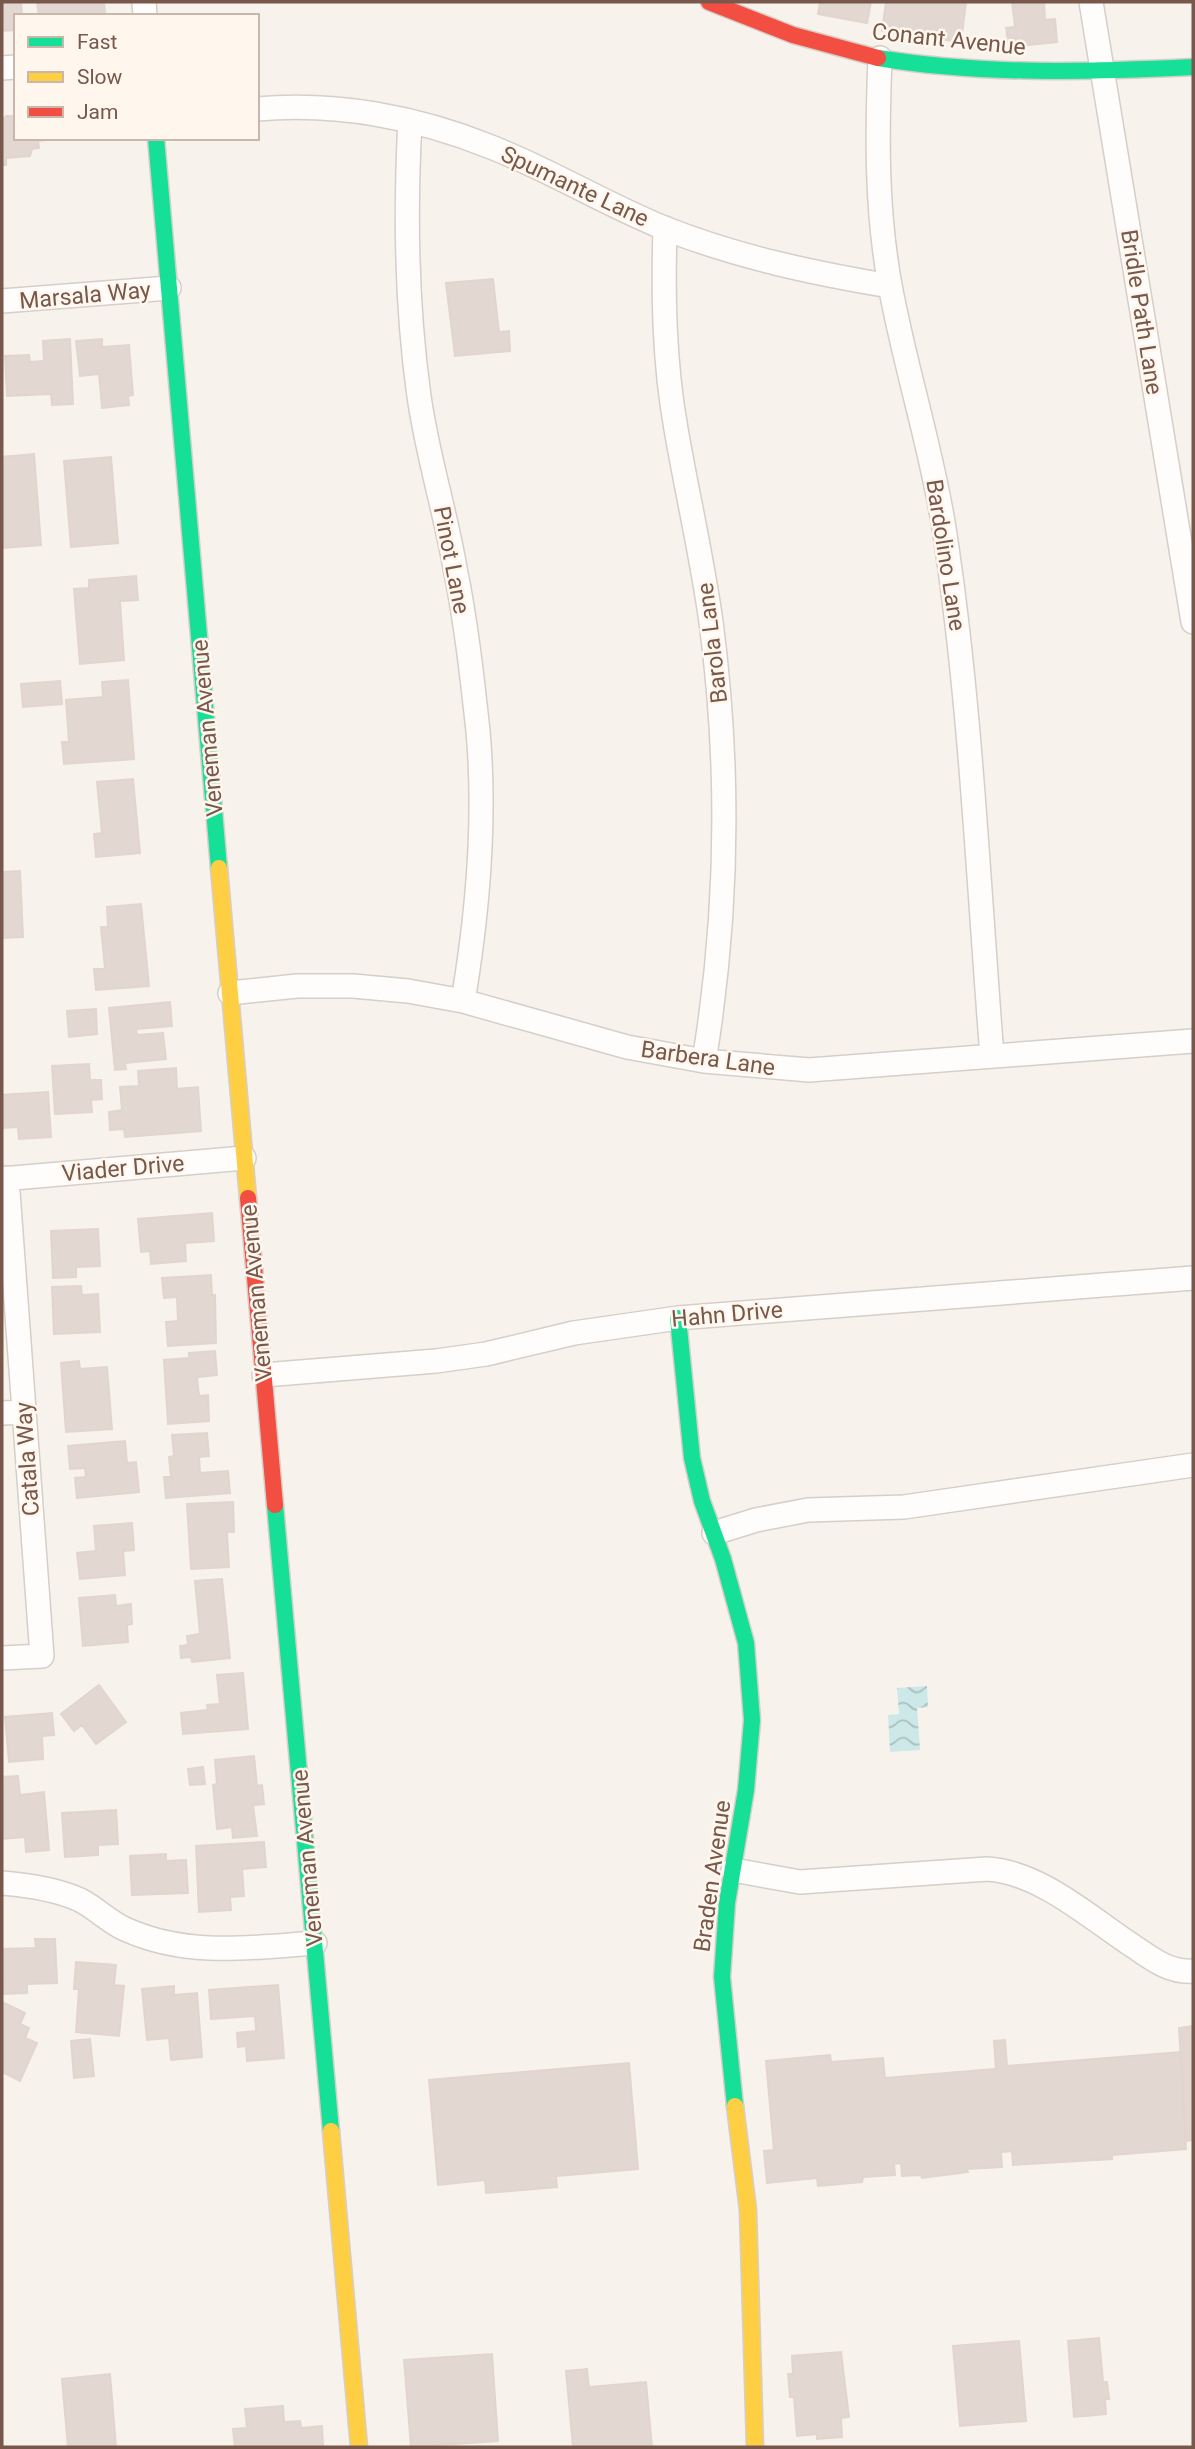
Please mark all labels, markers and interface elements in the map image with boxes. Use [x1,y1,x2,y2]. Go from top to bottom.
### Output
legend [14,14,259,140]
street label: Conant Avenue [871,18,1027,61]
text: Fast [77,30,118,54]
text: Slow [77,65,123,89]
text: Jam [77,100,118,124]
street label: Spumante Lane [497,140,653,232]
street label: Bridle Path Lane [1115,228,1168,397]
street label: Marsala Way [18,276,152,315]
street label: Bardolino Lane [920,477,971,633]
street label: Pinot Lane [428,504,475,616]
street label: Barola Lane [692,581,733,705]
street label: Veneman Avenue [186,638,229,818]
street label: Barbera Lane [639,1036,777,1081]
street label: Viader Drive [61,1150,186,1187]
street label: Veneman Avenue [235,1203,278,1383]
street label: Hahn Drive [670,1296,784,1333]
street label: Catala Way [10,1401,45,1517]
street label: Veneman Avenue [286,1768,329,1948]
street label: Braden Avenue [688,1798,737,1954]

